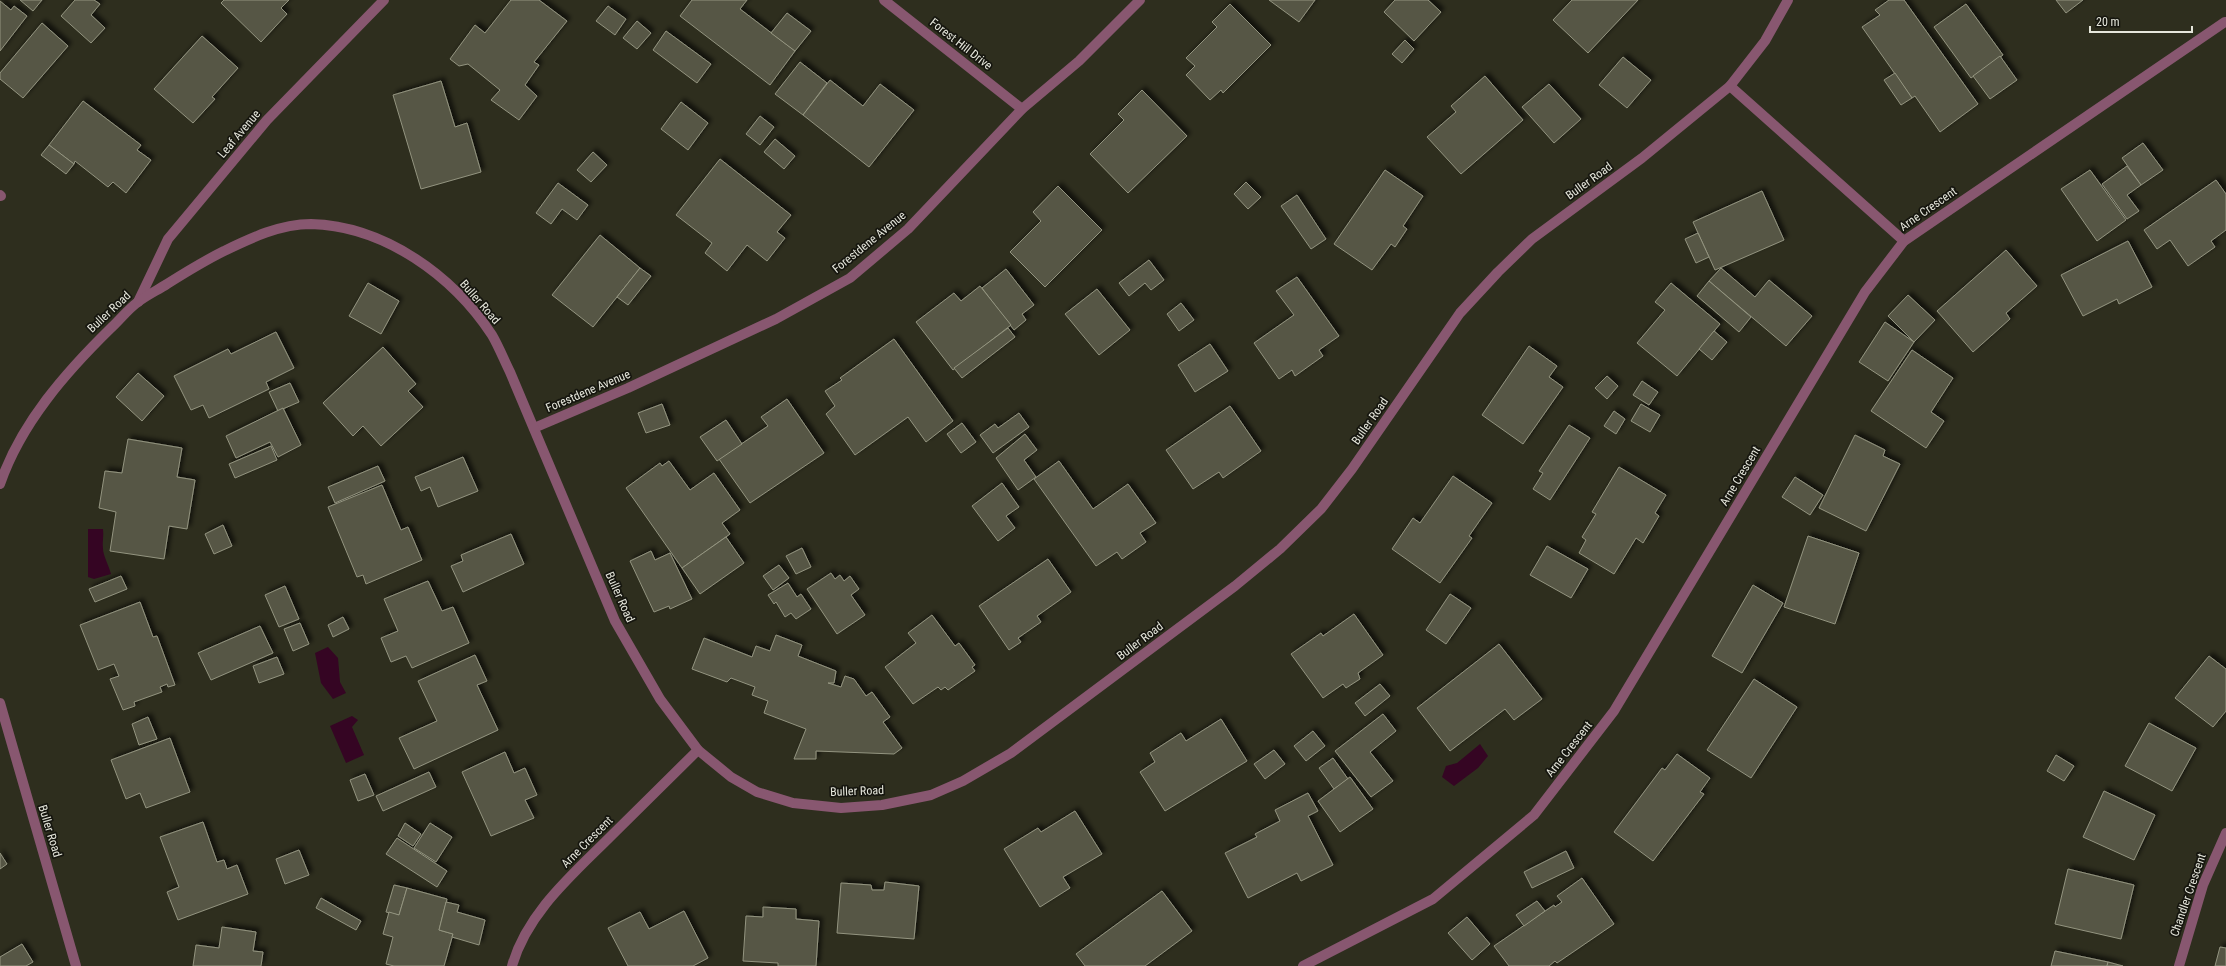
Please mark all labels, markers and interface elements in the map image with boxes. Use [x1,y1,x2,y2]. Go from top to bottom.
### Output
scale bar [2090,8,2192,34]
street label: Forest Hill Drive [927,15,995,73]
text: 20 m [2096,15,2120,29]
street label: Leaf Avenue [215,107,263,161]
street label: Buller Road [1563,159,1615,203]
street label: Arne Crescent [1897,184,1960,234]
street label: Forestdene Avenue [830,208,909,276]
street label: Buller Road [457,277,503,327]
street label: Buller Road [84,288,134,336]
street label: Forestdene Avenue [544,367,633,415]
street label: Buller Road [1349,395,1391,447]
street label: Arne Crescent [1717,443,1763,508]
street label: Buller Road [603,569,637,625]
street label: Buller Road [1114,619,1166,663]
street label: Arne Crescent [1543,718,1595,780]
street label: Buller Road [830,783,884,799]
street label: Buller Road [35,803,65,859]
street label: Arne Crescent [558,813,616,871]
street label: Chandler Crescent [2167,851,2209,938]

